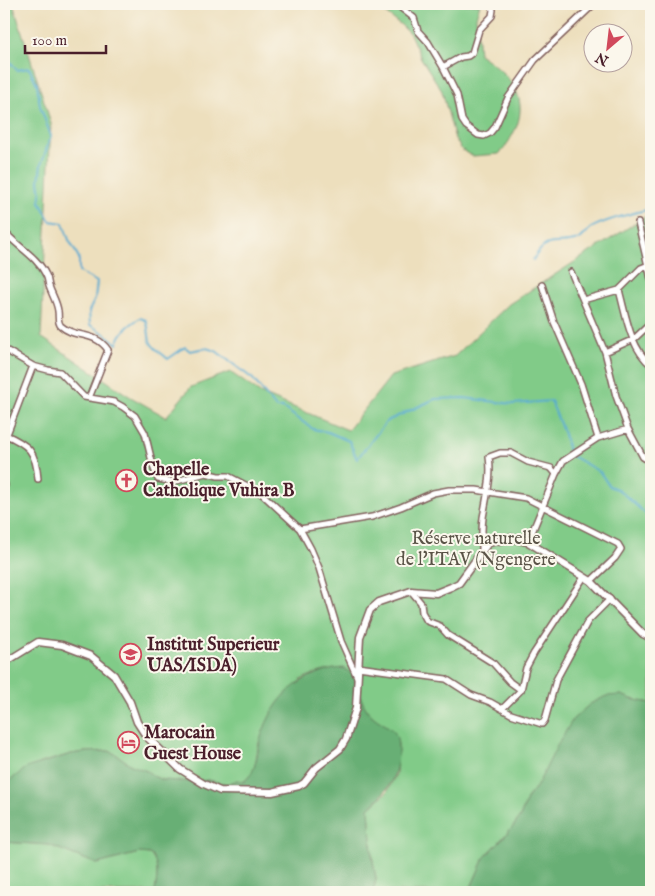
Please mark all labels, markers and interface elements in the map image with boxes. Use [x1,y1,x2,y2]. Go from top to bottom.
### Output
scale bar [25,22,106,54]
north arrow [582,22,632,72]
text: 100 m [32,31,68,50]
text: N [593,48,613,70]
place label: Chapelle Catholique Vuhira B [143,459,294,503]
church icon: Chapelle Catholique Vuhira B [115,468,139,492]
park label: Réserve naturelle de l'ITAV (Ngengere [396,528,556,572]
place label: Institut Superieur UAS/ISDA) [146,634,280,678]
school or university icon: Institut Superieur UAS/ISDA) [119,643,143,667]
place label: Marocain Guest House [144,722,242,766]
hotel icon: Marocain Guest House [116,731,140,755]

